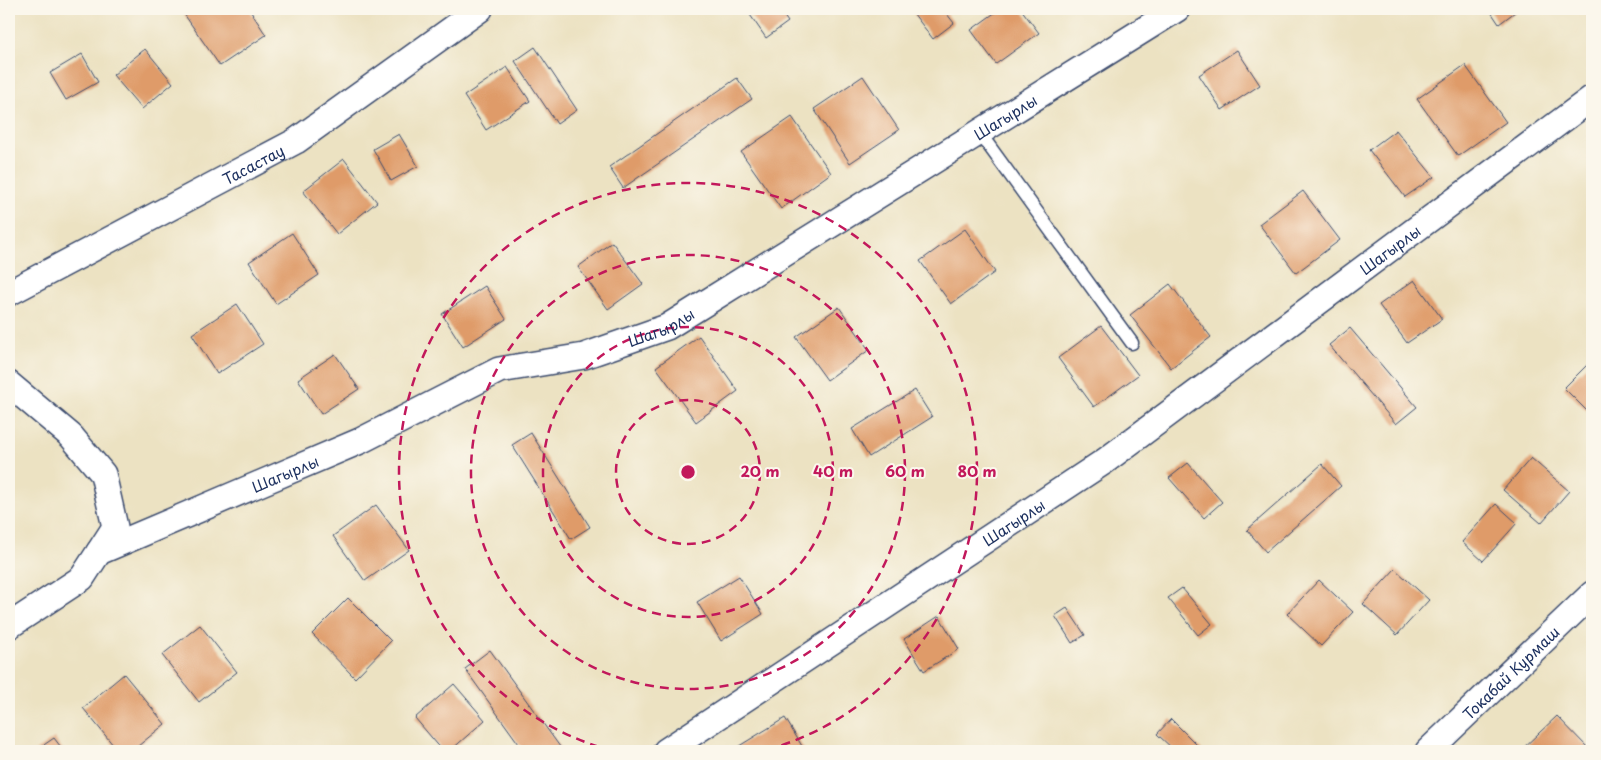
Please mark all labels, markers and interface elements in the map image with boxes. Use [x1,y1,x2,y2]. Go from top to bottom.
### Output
street label: Шагырлы [969,88,1041,145]
street label: Тасастау [218,138,288,190]
street label: Шагырлы [1354,219,1425,279]
street label: Шагырлы [624,302,698,351]
street label: Шагырлы [248,448,322,497]
text: 20 m [741,459,779,482]
text: 40 m [813,459,853,482]
text: 60 m [885,459,925,482]
text: 80 m [957,459,997,482]
centre of rings [679,463,697,481]
street label: Шагырлы [977,493,1049,551]
street label: Токабай Курмаш [1457,620,1564,724]

